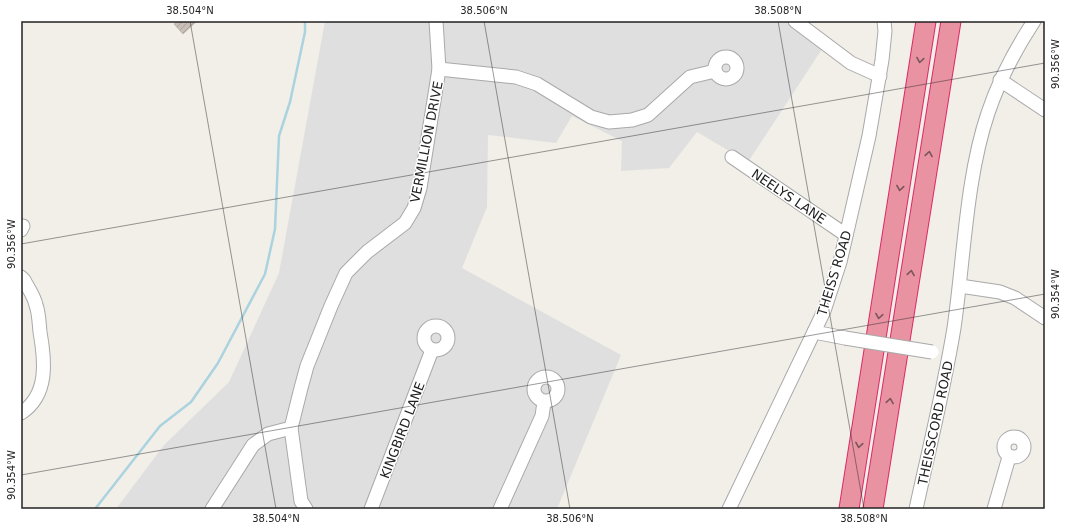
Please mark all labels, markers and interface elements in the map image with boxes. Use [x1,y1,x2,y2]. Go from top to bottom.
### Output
text: 38.504°N [166,5,214,16]
text: 38.506°N [460,5,508,16]
text: 38.508°N [754,5,802,16]
text: 90.356°W [1050,39,1061,89]
one-way arrow [916,56,925,63]
street label: VERMILLION DRIVE [407,80,446,204]
one-way arrow [925,151,933,157]
street label: NEELYS LANE [749,166,829,227]
one-way arrow [896,185,905,191]
text: 90.356°W [6,219,17,269]
street label: THEISS ROAD [814,229,855,319]
text: 90.354°W [1050,269,1061,319]
one-way arrow [906,270,914,276]
one-way arrow [875,313,884,319]
street label: THEISSCORD ROAD [915,360,956,488]
street label: KINGBIRD LANE [377,380,428,481]
one-way arrow [885,398,894,404]
one-way arrow [855,442,864,448]
text: 90.354°W [6,450,17,500]
text: 38.504°N [252,513,300,524]
text: 38.506°N [546,513,594,524]
text: 38.508°N [840,513,888,524]

